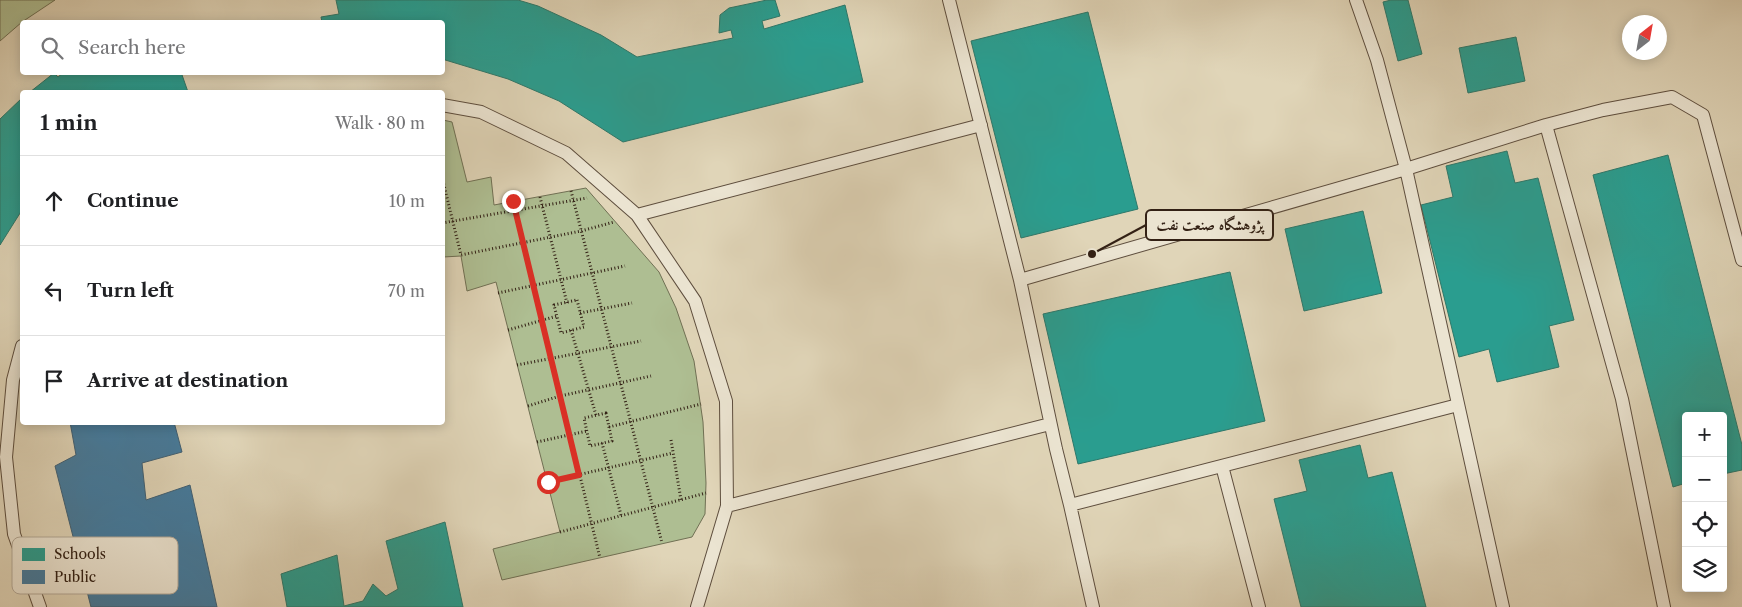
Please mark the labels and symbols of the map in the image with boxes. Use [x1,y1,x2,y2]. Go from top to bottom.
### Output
north arrow [1622,15,1667,60]
route end [502,190,525,213]
callout: پژوهشگاه صنعت نفت [1146,210,1273,240]
text: پژوهشگاه صنعت نفت [1157,215,1265,235]
route start [537,471,560,494]
legend [12,537,178,594]
text: Schools [54,545,106,563]
text: Public [54,568,96,586]

